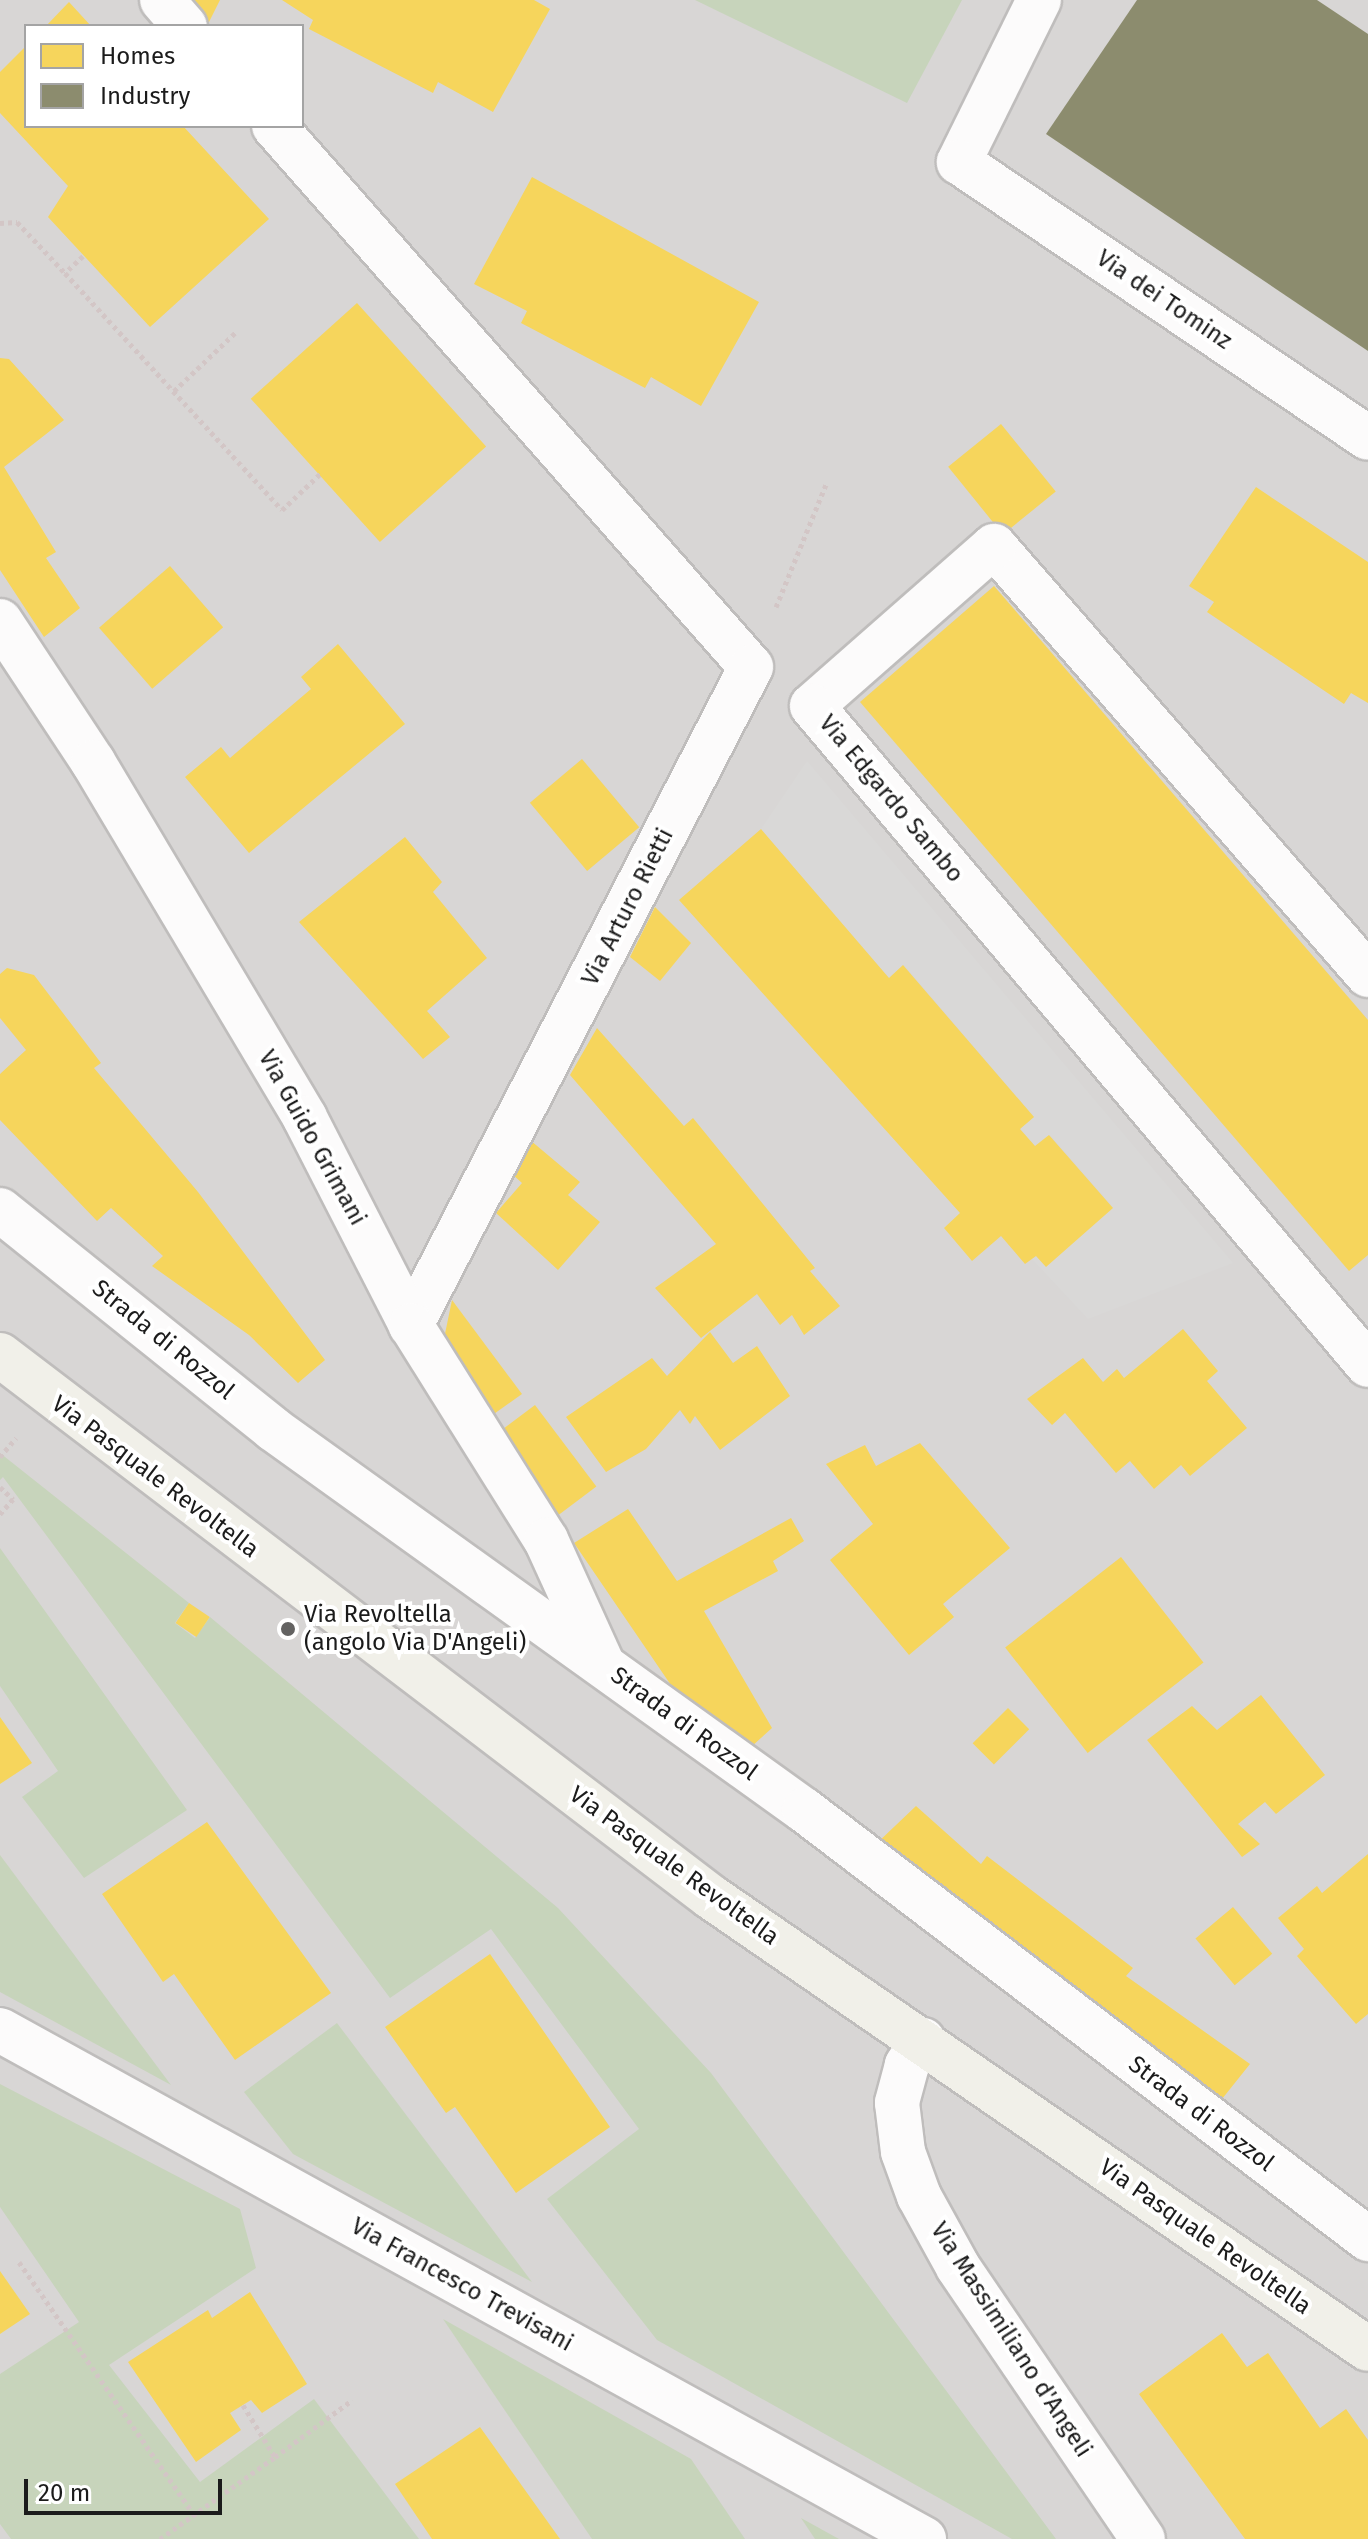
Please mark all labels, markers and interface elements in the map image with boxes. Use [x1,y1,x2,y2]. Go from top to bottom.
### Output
legend [24,24,304,128]
text: Homes [100,42,175,70]
text: Industry [100,82,190,110]
street label: Via dei Tominz [1091,244,1237,356]
street label: Via Edgardo Sambo [813,709,969,889]
street label: Via Arturo Rietti [576,824,680,990]
street label: Via Guido Grimani [252,1045,372,1231]
street label: Strada di Rozzol [86,1274,240,1406]
street label: Via Pasquale Revoltella [46,1390,264,1564]
place label: Via Revoltella (angolo Via D'Angeli) [304,1601,526,1657]
marker: Via Revoltella (angolo Via D'Angeli) [279,1620,297,1638]
street label: Strada di Rozzol [605,1661,763,1787]
street label: Via Pasquale Revoltella [564,1780,784,1952]
street label: Strada di Rozzol [1123,2050,1279,2178]
street label: Via Pasquale Revoltella [1094,2153,1316,2321]
street label: Via Francesco Trevisani [346,2212,578,2358]
street label: Via Massimiliano d'Angeli [924,2217,1098,2463]
scale bar [28,2463,226,2513]
text: 20 m [38,2479,90,2507]

